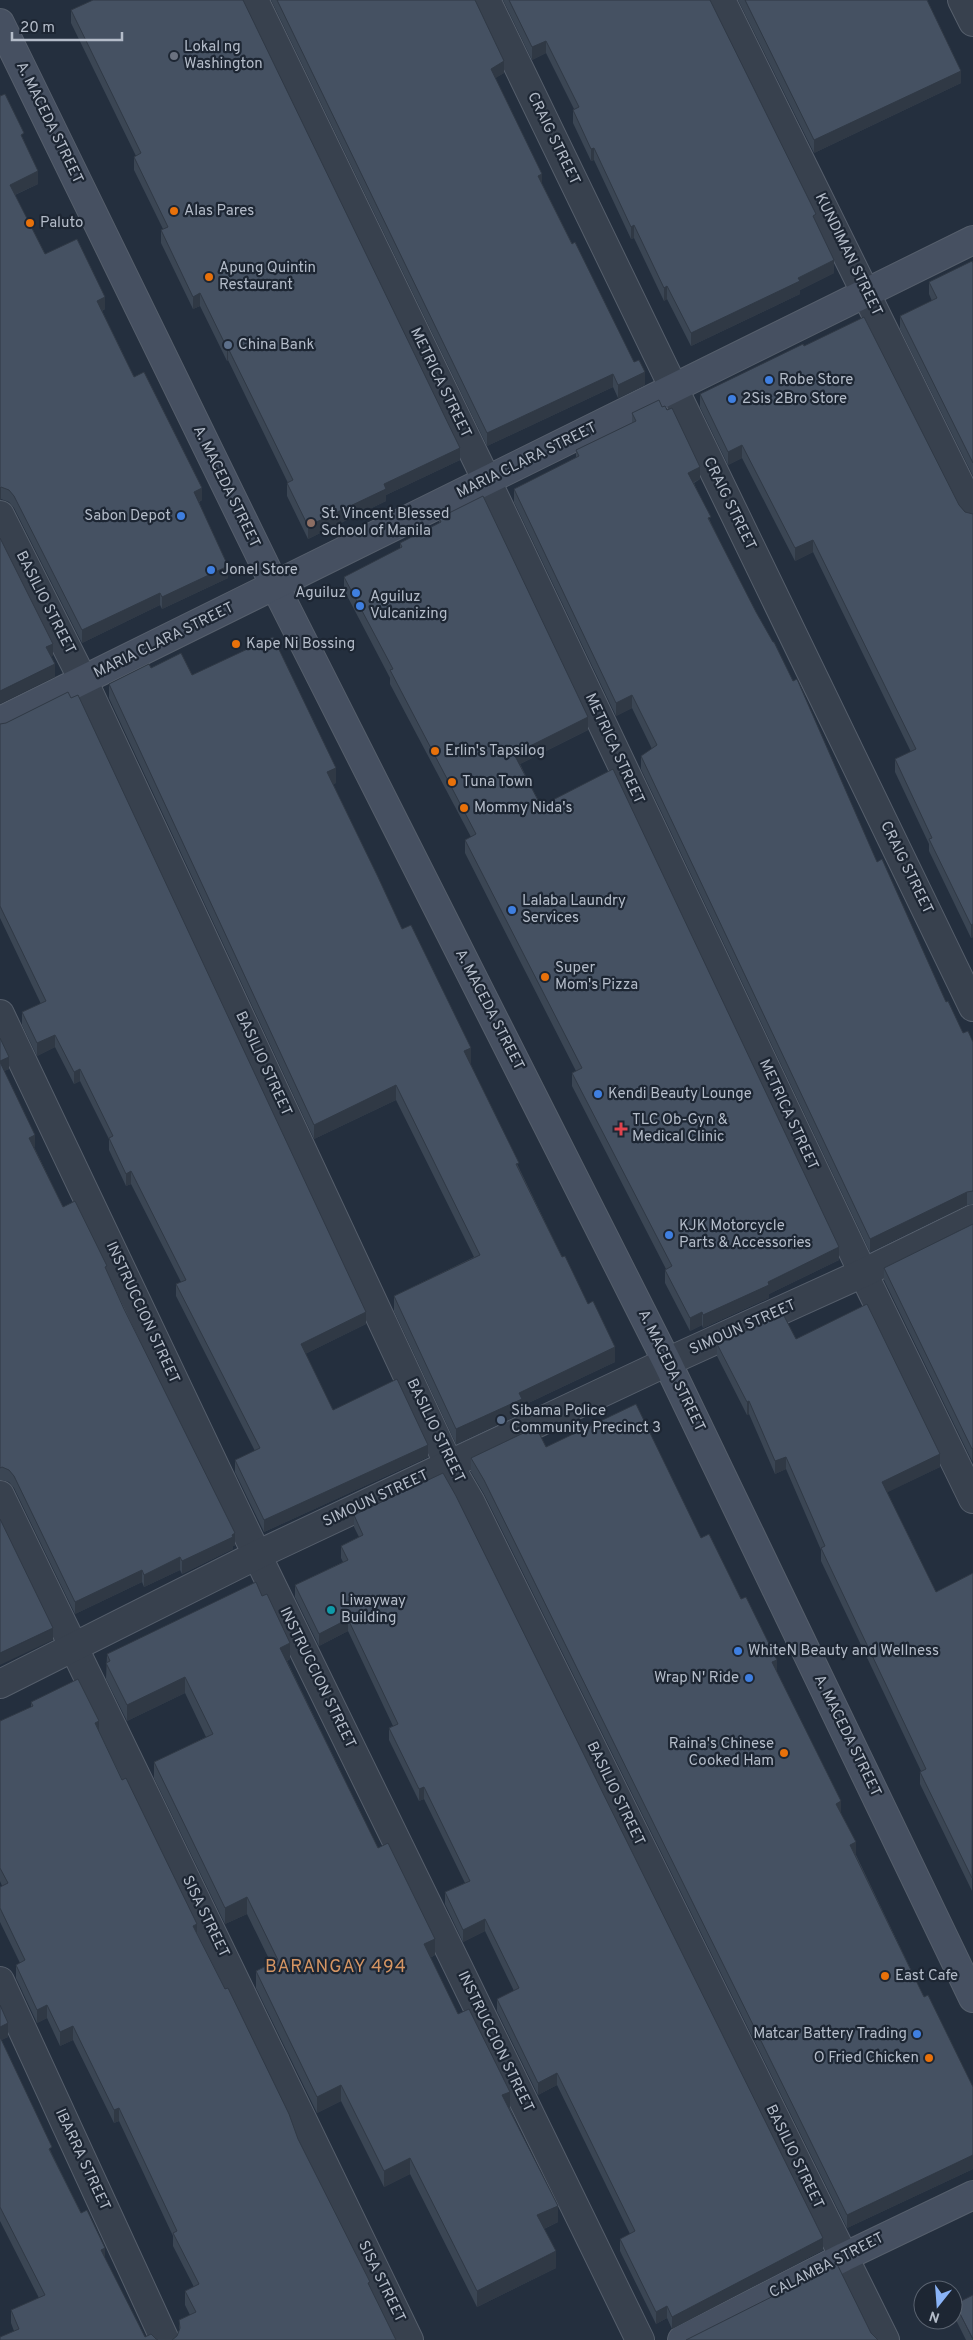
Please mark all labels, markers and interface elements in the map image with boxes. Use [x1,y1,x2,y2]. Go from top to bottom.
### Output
scale bar [12,10,122,42]
text: 20 m [20,19,55,38]
place label: Lokal ng Washington [184,38,263,74]
marker: Lokal ng Washington [168,50,180,62]
street label: A. MACEDA STREET [11,59,87,187]
street label: CRAIG STREET [522,89,584,189]
street label: KUNDIMAN STREET [810,190,886,320]
place label: Alas Pares [184,202,254,221]
marker: Alas Pares [168,205,180,217]
place label: Paluto [40,214,83,233]
marker: Paluto [24,217,36,229]
place label: Apung Quintin Restaurant [219,259,316,295]
marker: Apung Quintin Restaurant [203,271,215,283]
street label: METRICA STREET [405,325,475,441]
place label: China Bank [238,336,314,355]
marker: China Bank [222,339,234,351]
place label: Robe Store [779,371,853,390]
marker: Robe Store [763,374,775,386]
place label: 2Sis 2Bro Store [742,390,847,409]
marker: 2Sis 2Bro Store [726,393,738,405]
street label: MARIA CLARA STREET [454,419,600,503]
street label: A. MACEDA STREET [188,423,264,551]
street label: CRAIG STREET [698,454,760,554]
place label: St. Vincent Blessed School of Manila [321,505,449,541]
place label: Sabon Depot [84,507,171,526]
marker: Sabon Depot [175,510,187,522]
marker: St. Vincent Blessed School of Manila [305,517,317,529]
street label: BASILIO STREET [11,548,79,658]
place label: Jonel Store [221,561,298,580]
marker: Jonel Store [205,564,217,576]
place label: Aguiluz [295,584,346,603]
marker: Aguiluz [350,587,362,599]
place label: Aguiluz Vulcanizing [370,588,447,624]
street label: MARIA CLARA STREET [91,599,237,683]
marker: Aguiluz Vulcanizing [354,600,366,612]
place label: Kape Ni Bossing [246,635,355,654]
marker: Kape Ni Bossing [230,638,242,650]
street label: METRICA STREET [580,690,648,808]
place label: Erlin's Tapsilog [445,742,545,761]
marker: Erlin's Tapsilog [429,745,441,757]
place label: Tuna Town [462,773,533,792]
marker: Tuna Town [446,776,458,788]
place label: Mommy Nida's [474,799,572,818]
marker: Mommy Nida's [458,802,470,814]
street label: CRAIG STREET [875,818,937,918]
place label: Lalaba Laundry Services [522,892,626,928]
marker: Lalaba Laundry Services [506,904,518,916]
street label: A. MACEDA STREET [450,946,528,1074]
place label: Super Mom's Pizza [555,959,638,995]
marker: Super Mom's Pizza [539,971,551,983]
street label: BASILIO STREET [230,1009,296,1119]
street label: METRICA STREET [754,1056,822,1174]
place label: Kendi Beauty Lounge [608,1085,752,1104]
marker: Kendi Beauty Lounge [592,1088,604,1100]
place label: TLC Ob-Gyn & Medical Clinic [632,1111,728,1147]
marker: TLC Ob-Gyn & Medical Clinic [614,1122,628,1136]
place label: KJK Motorcycle Parts & Accessories [679,1217,811,1253]
marker: KJK Motorcycle Parts & Accessories [663,1229,675,1241]
street label: INSTRUCCION STREET [101,1239,183,1387]
street label: SIMOUN STREET [687,1296,799,1360]
street label: A. MACEDA STREET [633,1307,709,1435]
street label: BASILIO STREET [402,1376,468,1486]
place label: Sibama Police Community Precinct 3 [511,1402,661,1438]
marker: Sibama Police Community Precinct 3 [495,1414,507,1426]
street label: SIMOUN STREET [320,1466,432,1532]
place label: Liwayway Building [341,1592,406,1628]
street label: INSTRUCCION STREET [275,1604,359,1752]
marker: Liwayway Building [325,1604,337,1616]
place label: WhiteN Beauty and Wellness [748,1642,939,1661]
marker: WhiteN Beauty and Wellness [732,1645,744,1657]
place label: Wrap N' Ride [654,1669,739,1688]
marker: Wrap N' Ride [743,1672,755,1684]
street label: A. MACEDA STREET [809,1672,885,1800]
place label: Raina's Chinese Cooked Ham [669,1735,774,1771]
street label: BASILIO STREET [582,1739,648,1849]
marker: Raina's Chinese Cooked Ham [778,1747,790,1759]
street label: SISA STREET [177,1873,233,1961]
district label: BARANGAY 494 [265,1956,407,1979]
place label: East Cafe [895,1967,958,1986]
street label: INSTRUCCION STREET [453,1968,537,2116]
marker: East Cafe [879,1970,891,1982]
place label: Matcar Battery Trading [753,2025,907,2044]
marker: Matcar Battery Trading [911,2028,923,2040]
place label: O Fried Chicken [814,2049,919,2068]
marker: O Fried Chicken [923,2052,935,2064]
street label: BASILIO STREET [761,2102,827,2212]
street label: IBARRA STREET [50,2106,114,2214]
street label: CALAMBA STREET [766,2229,888,2303]
street label: SISA STREET [353,2238,409,2326]
north arrow [913,2280,963,2330]
text: N [927,2306,942,2326]

